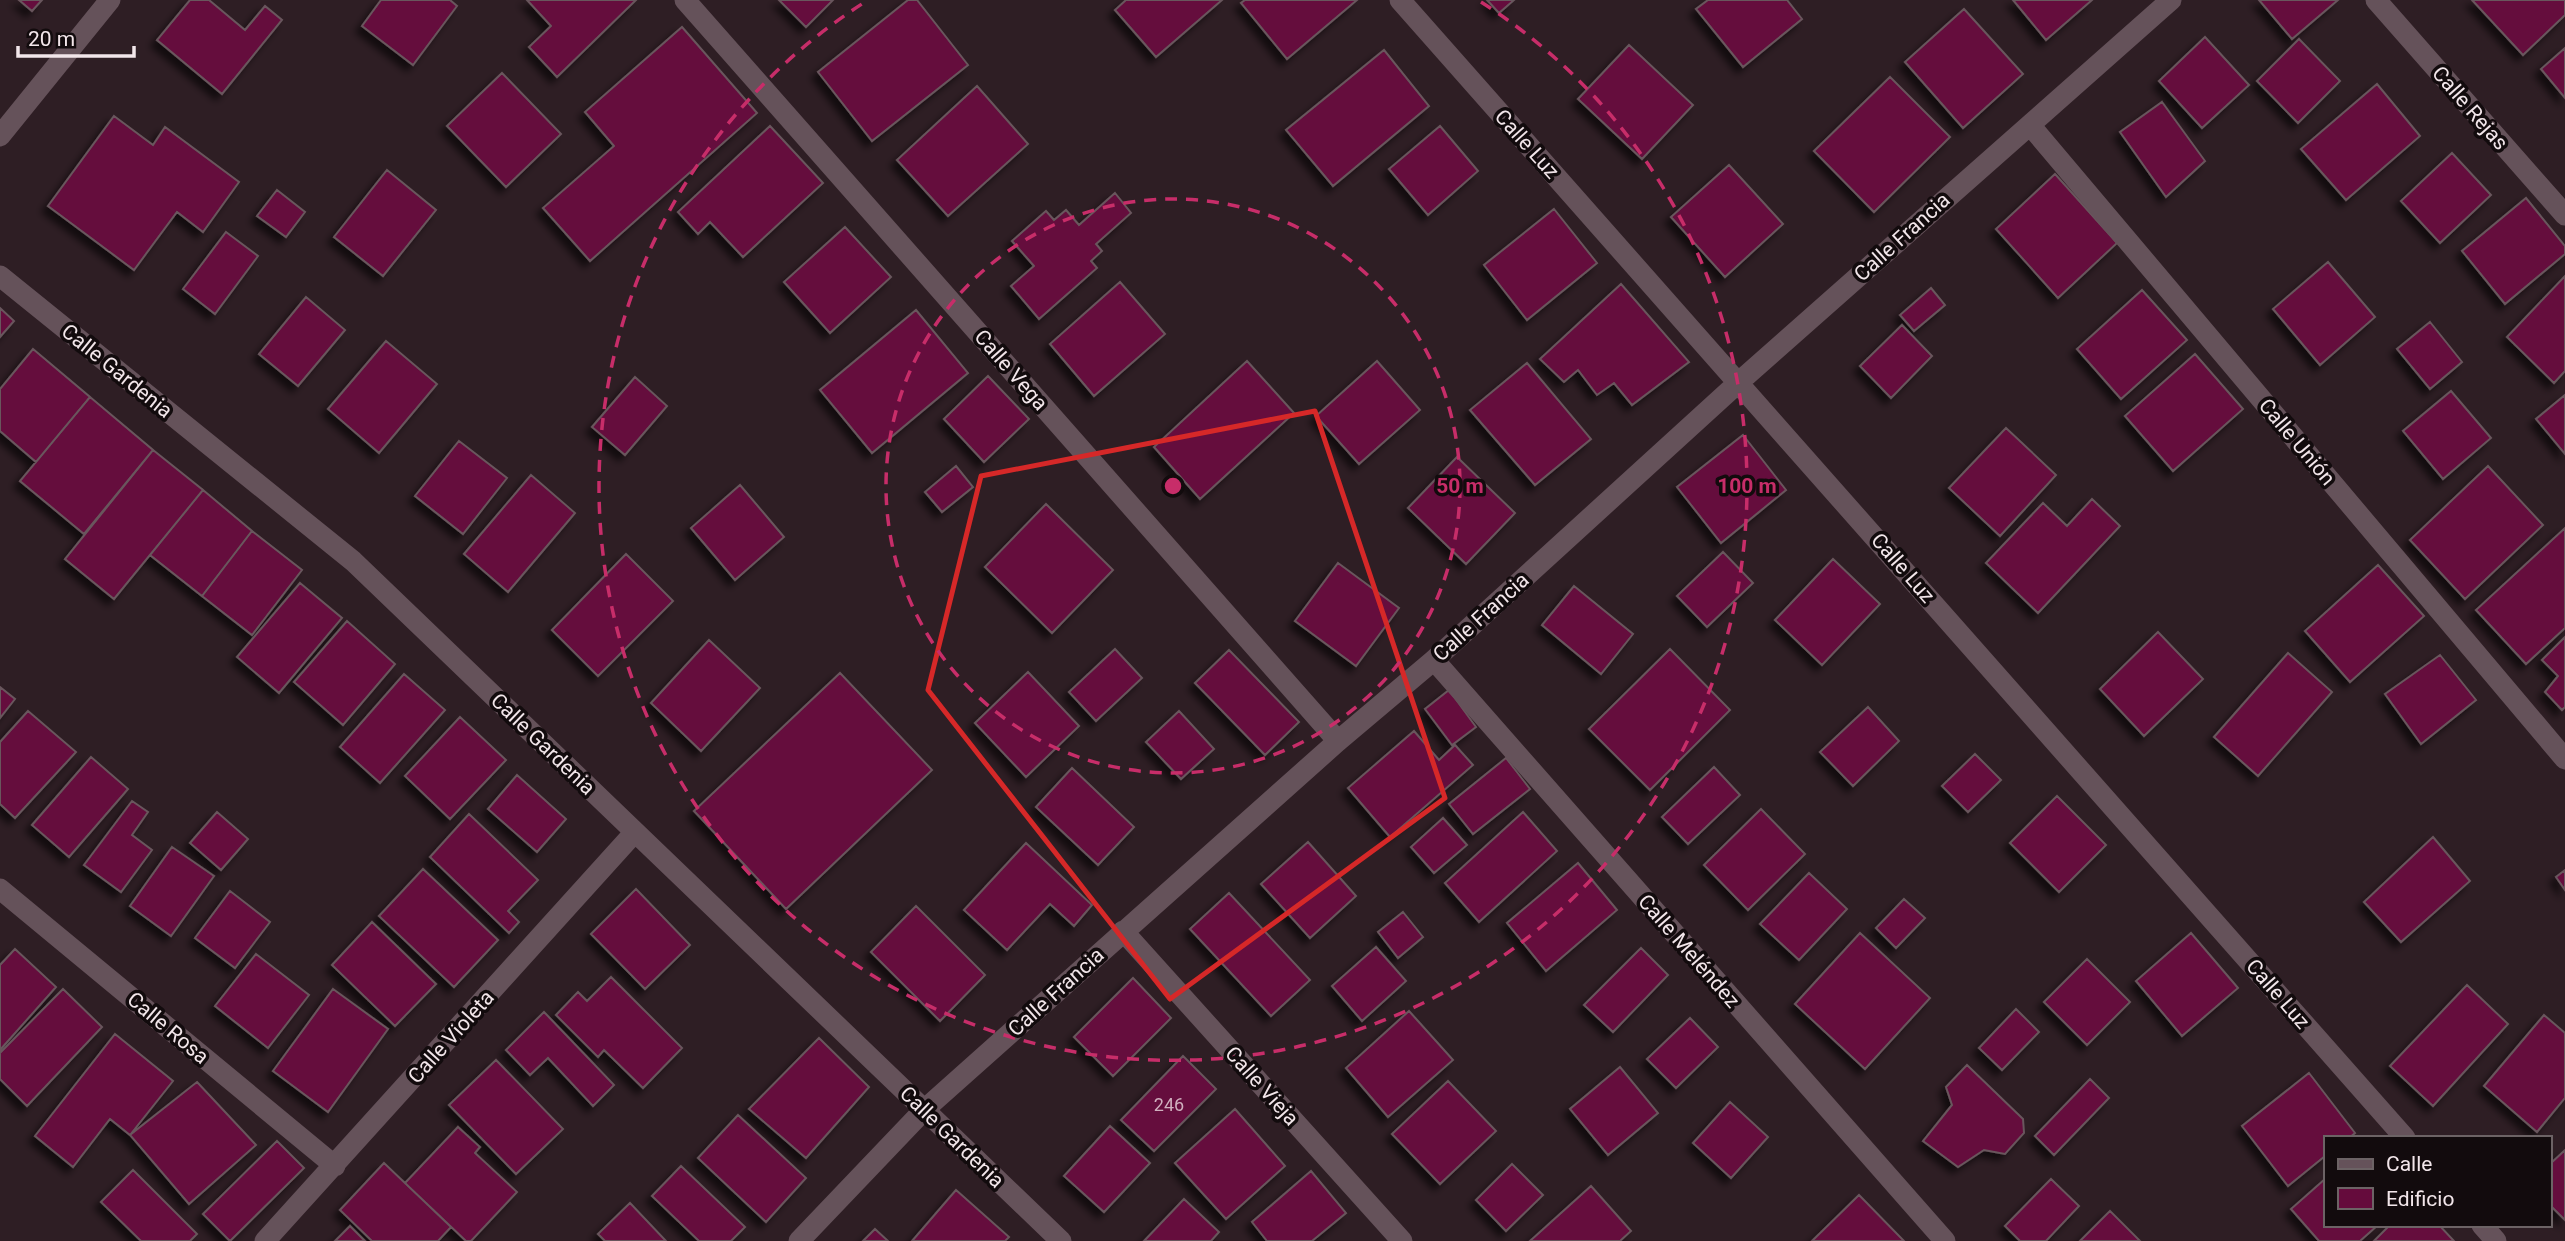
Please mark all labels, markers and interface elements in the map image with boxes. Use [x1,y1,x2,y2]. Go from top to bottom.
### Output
scale bar [18,14,133,58]
text: 20 m [28,27,75,51]
street label: Calle Rejas [2427,61,2513,155]
street label: Calle Luz [1490,105,1564,183]
street label: Calle Francia [1849,188,1955,286]
street label: Calle Gardenia [57,319,177,423]
street label: Calle Vega [969,325,1053,415]
street label: Calle Unión [2254,394,2340,490]
centre of rings [1161,474,1185,498]
text: 50 m [1436,474,1484,498]
text: 100 m [1717,474,1777,498]
street label: Calle Luz [1866,528,1940,608]
street label: Calle Francia [1428,568,1534,666]
street label: Calle Gardenia [486,688,600,800]
street label: Calle Meléndez [1633,889,1745,1013]
street label: Calle Francia [1003,943,1109,1041]
street label: Calle Luz [2241,954,2315,1034]
street label: Calle Violeta [403,986,499,1088]
street label: Calle Rosa [122,987,214,1069]
street label: Calle Vieja [1220,1042,1304,1130]
street label: Calle Gardenia [895,1081,1009,1193]
house number: 246 [1154,1094,1184,1115]
legend [2324,1136,2551,1227]
text: Calle [2386,1152,2432,1176]
text: Edificio [2386,1187,2454,1211]

